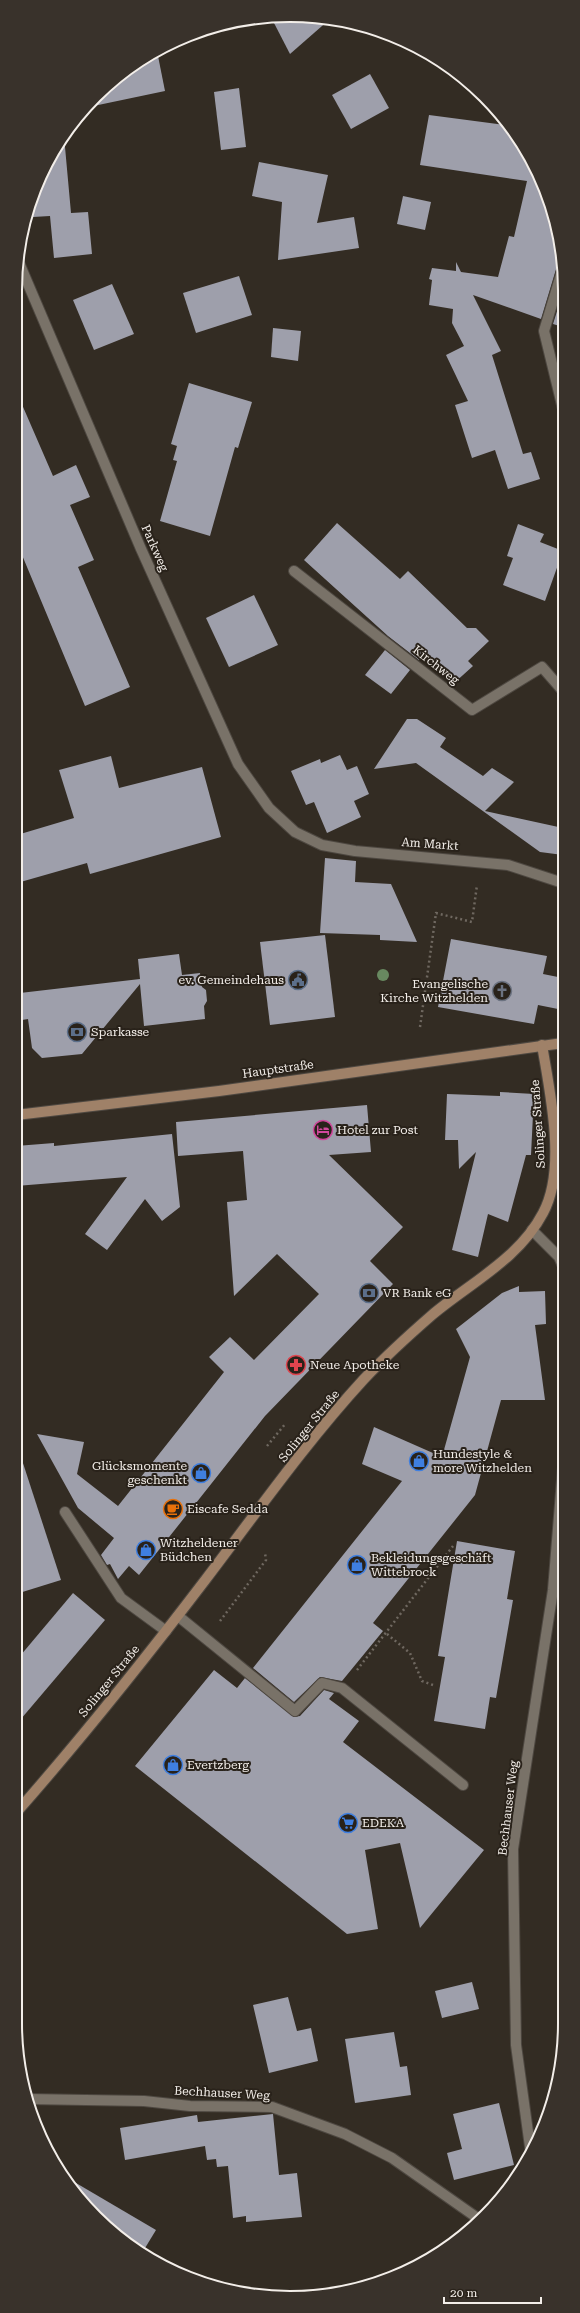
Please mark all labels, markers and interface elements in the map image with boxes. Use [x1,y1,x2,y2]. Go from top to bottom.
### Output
street label: Parkweg [139,523,172,574]
street label: Kirchweg [410,643,462,687]
street label: Am Markt [401,835,460,853]
public building icon: ev. Gemeindehaus [287,969,309,991]
place label: ev. Gemeindehaus [179,973,284,987]
place label: Evangelische Kirche Witzhelden [380,977,488,1005]
church icon: Evangelische Kirche Witzhelden [491,980,513,1002]
bank icon: Sparkasse [66,1021,88,1043]
place label: Sparkasse [91,1025,150,1039]
street label: Hauptstraße [242,1057,315,1081]
street label: Solinger Straße [528,1079,548,1169]
hotel icon: Hotel zur Post [312,1119,334,1141]
place label: Hotel zur Post [337,1123,418,1137]
bank icon: VR Bank eG [358,1282,380,1304]
place label: VR Bank eG [383,1286,452,1300]
pharmacy icon: Neue Apotheke [285,1354,307,1376]
place label: Neue Apotheke [310,1358,400,1372]
street label: Solinger Straße [276,1387,343,1465]
place label: Hundestyle & more Witzhelden [433,1447,532,1475]
shop icon: Hundestyle & more Witzhelden [408,1450,430,1472]
place label: Glücksmomente geschenkt [92,1459,188,1487]
shop icon: Glücksmomente geschenkt [190,1462,212,1484]
cafe icon: Eiscafe Sedda [162,1498,184,1520]
place label: Eiscafe Sedda [187,1502,268,1516]
place label: Witzheldener Büdchen [160,1536,238,1564]
shop icon: Witzheldener Büdchen [135,1539,157,1561]
place label: Bekleidungsgeschäft Wittebrock [371,1551,492,1579]
shop icon: Bekleidungsgeschäft Wittebrock [346,1554,368,1576]
street label: Solinger Straße [76,1642,143,1720]
shop icon: Evertzberg [162,1754,184,1776]
place label: Evertzberg [187,1758,249,1772]
street label: Bechhauser Weg [495,1759,521,1856]
supermarket icon: EDEKA [337,1812,359,1834]
place label: EDEKA [362,1816,405,1830]
street label: Bechhauser Weg [174,2083,270,2103]
scale bar [444,2279,541,2305]
text: 20 m [450,2286,477,2300]

